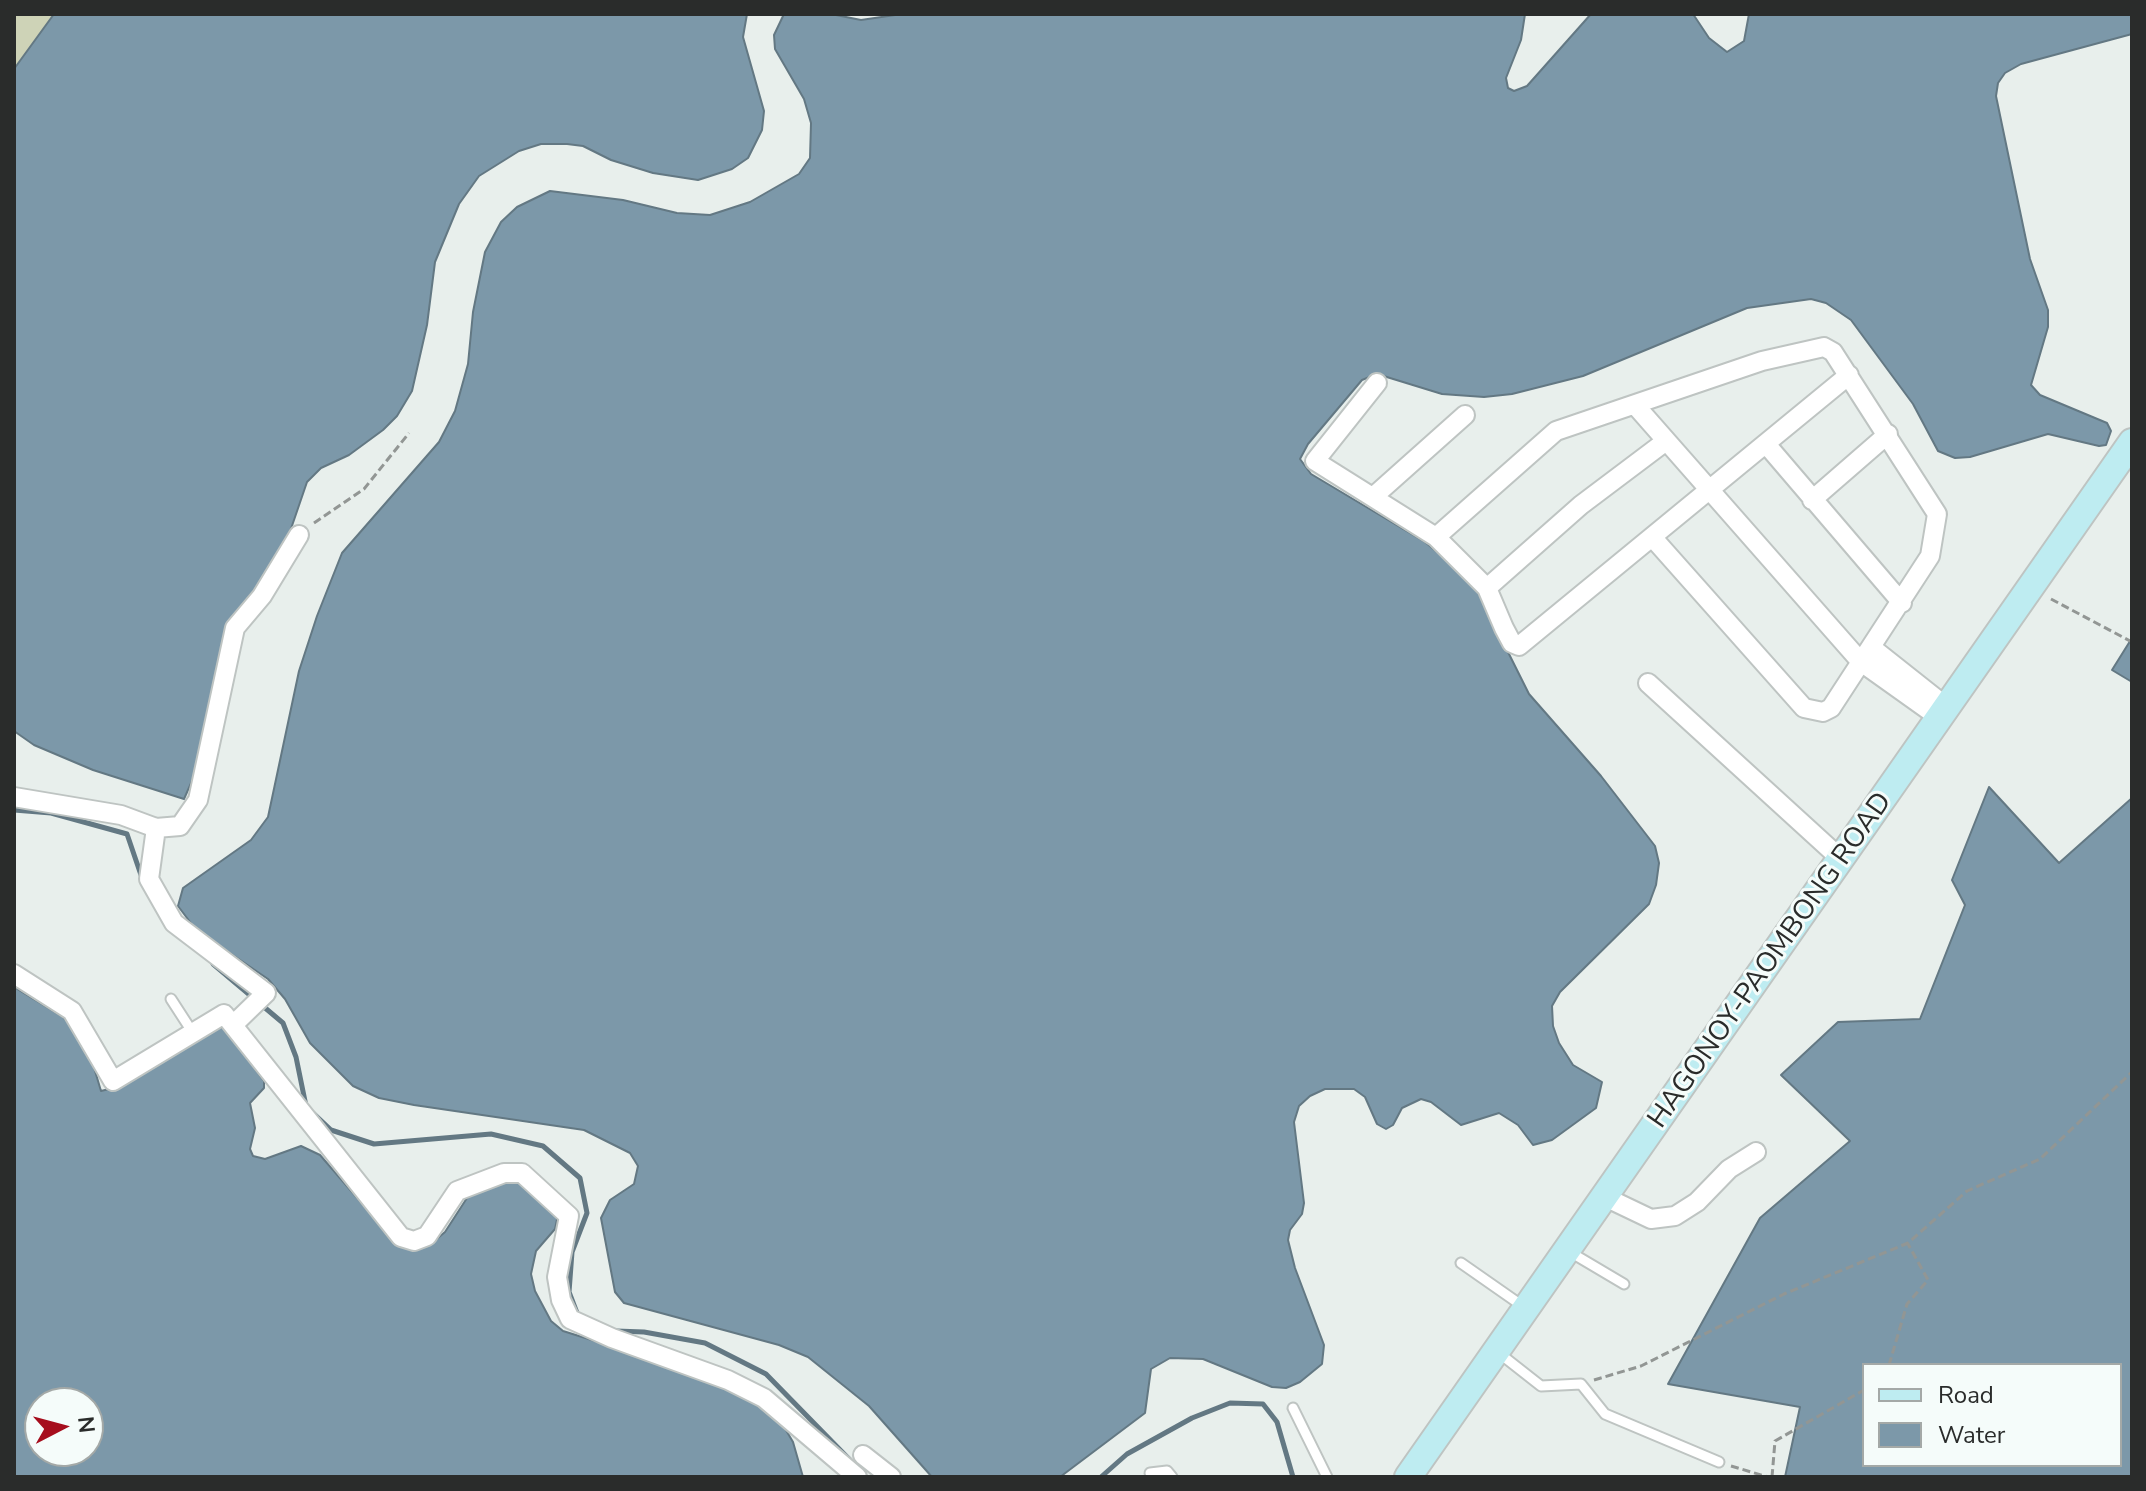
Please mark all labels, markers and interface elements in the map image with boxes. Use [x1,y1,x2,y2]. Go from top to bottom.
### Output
street label: HAGONOY-PAOMBONG ROAD [1642,787,1900,1135]
legend [1862,1363,2122,1467]
text: Road [1938,1379,1994,1411]
north arrow [24,1387,104,1467]
text: N [70,1415,102,1434]
text: Water [1938,1419,2005,1451]

